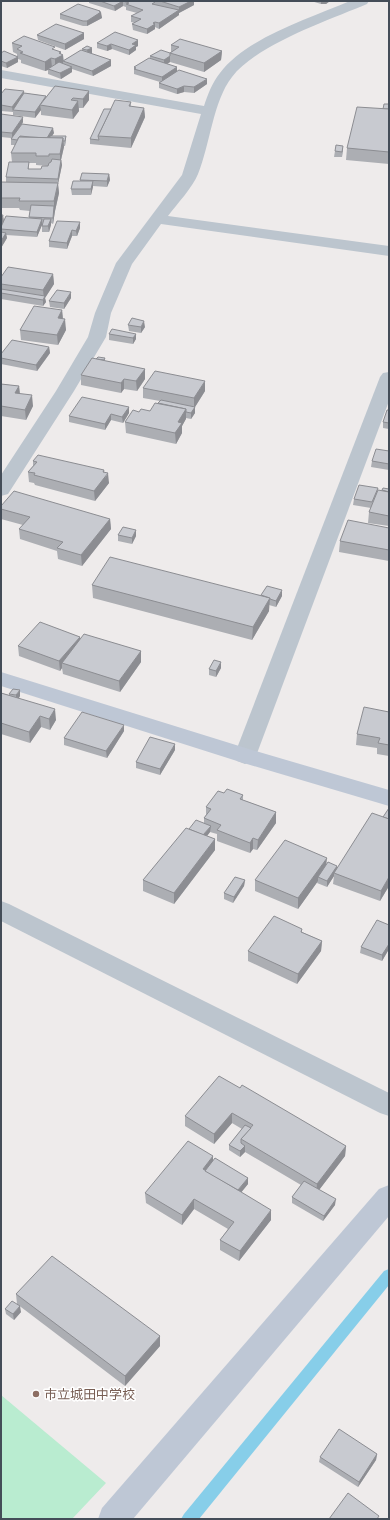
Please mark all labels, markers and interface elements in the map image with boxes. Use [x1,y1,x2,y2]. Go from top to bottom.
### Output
place label: 市立城田中学校 [44,1387,135,1402]
marker: 市立城田中学校 [31,1389,41,1399]

